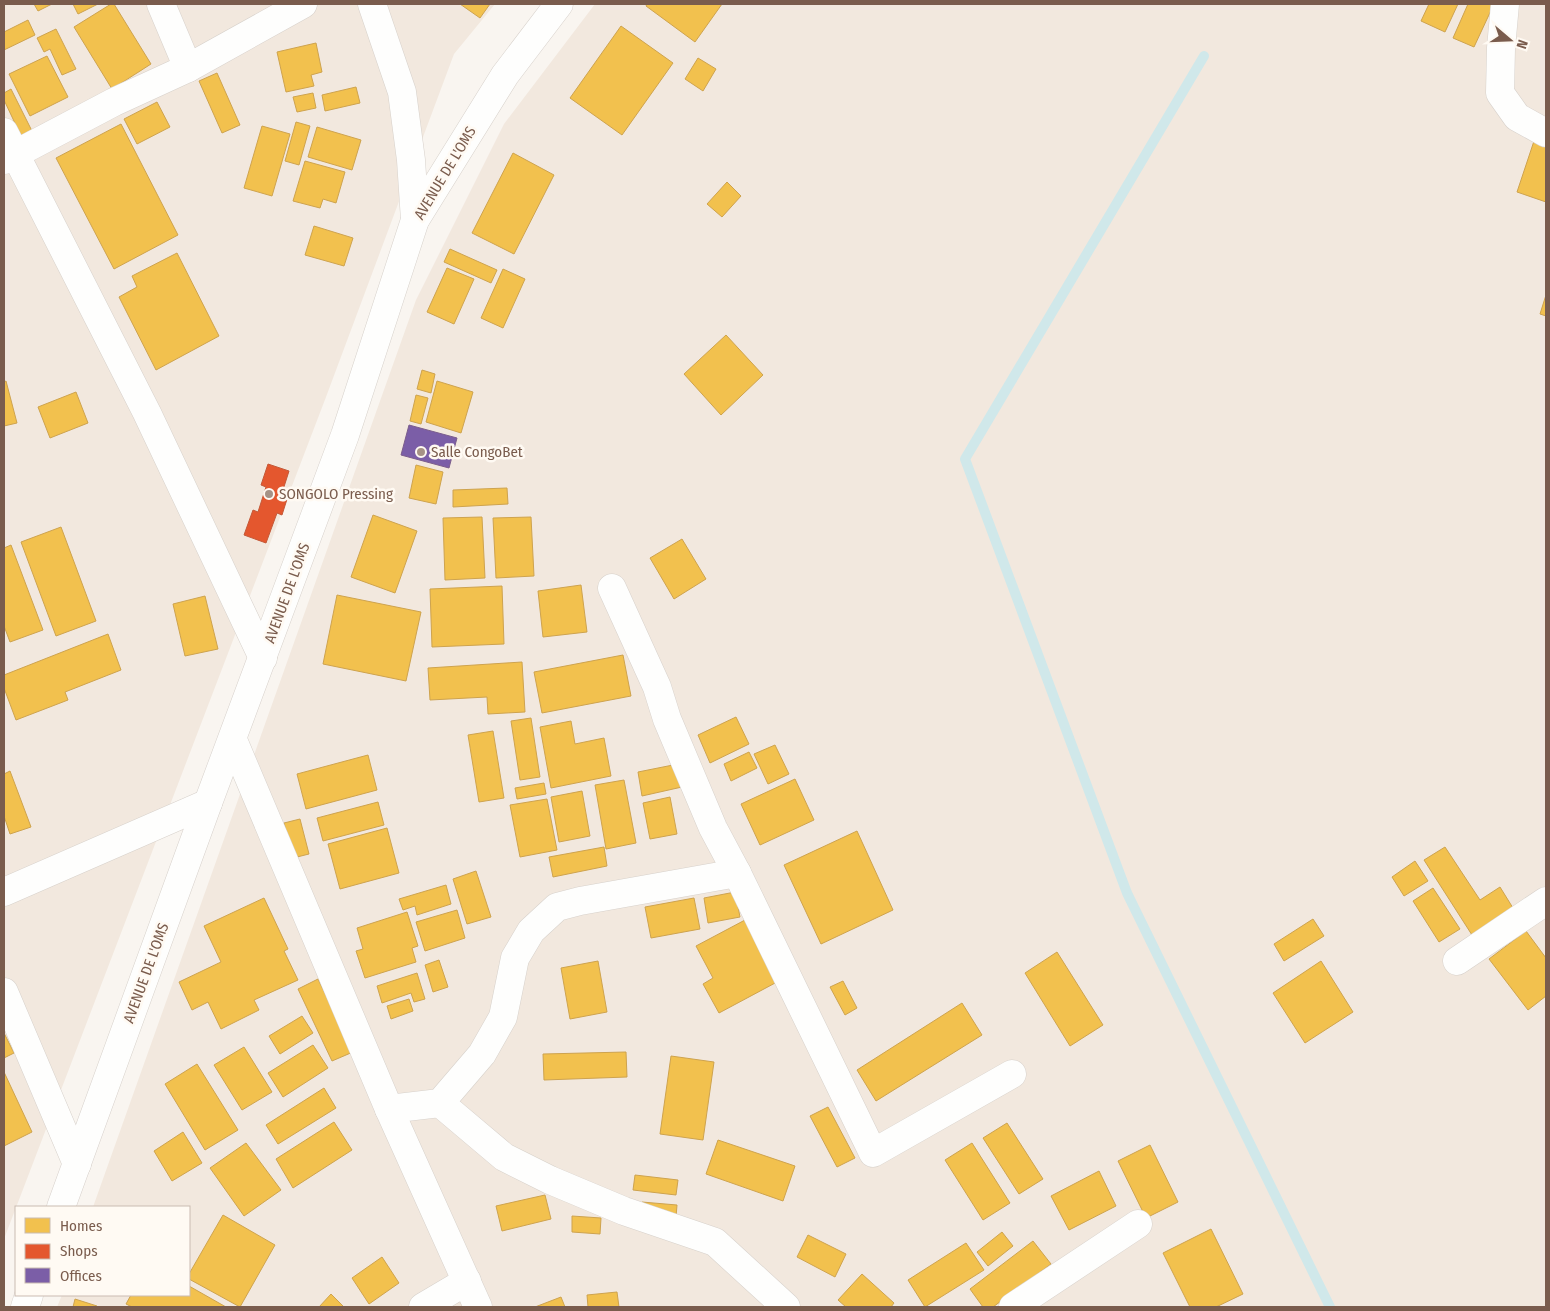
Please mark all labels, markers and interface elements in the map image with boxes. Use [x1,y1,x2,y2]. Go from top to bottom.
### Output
north arrow [1485,15,1535,65]
text: N [1512,37,1531,51]
street label: AVENUE DE L'OMS [410,123,480,223]
place label: Salle CongoBet [431,443,523,461]
marker: Salle CongoBet [415,446,427,458]
place label: SONGOLO Pressing [279,485,393,503]
marker: SONGOLO Pressing [263,488,275,500]
street label: AVENUE DE L'OMS [261,540,313,646]
street label: AVENUE DE L'OMS [120,920,172,1026]
legend [15,1206,190,1296]
text: Homes [60,1217,102,1235]
text: Shops [60,1242,98,1260]
text: Offices [60,1267,102,1285]

